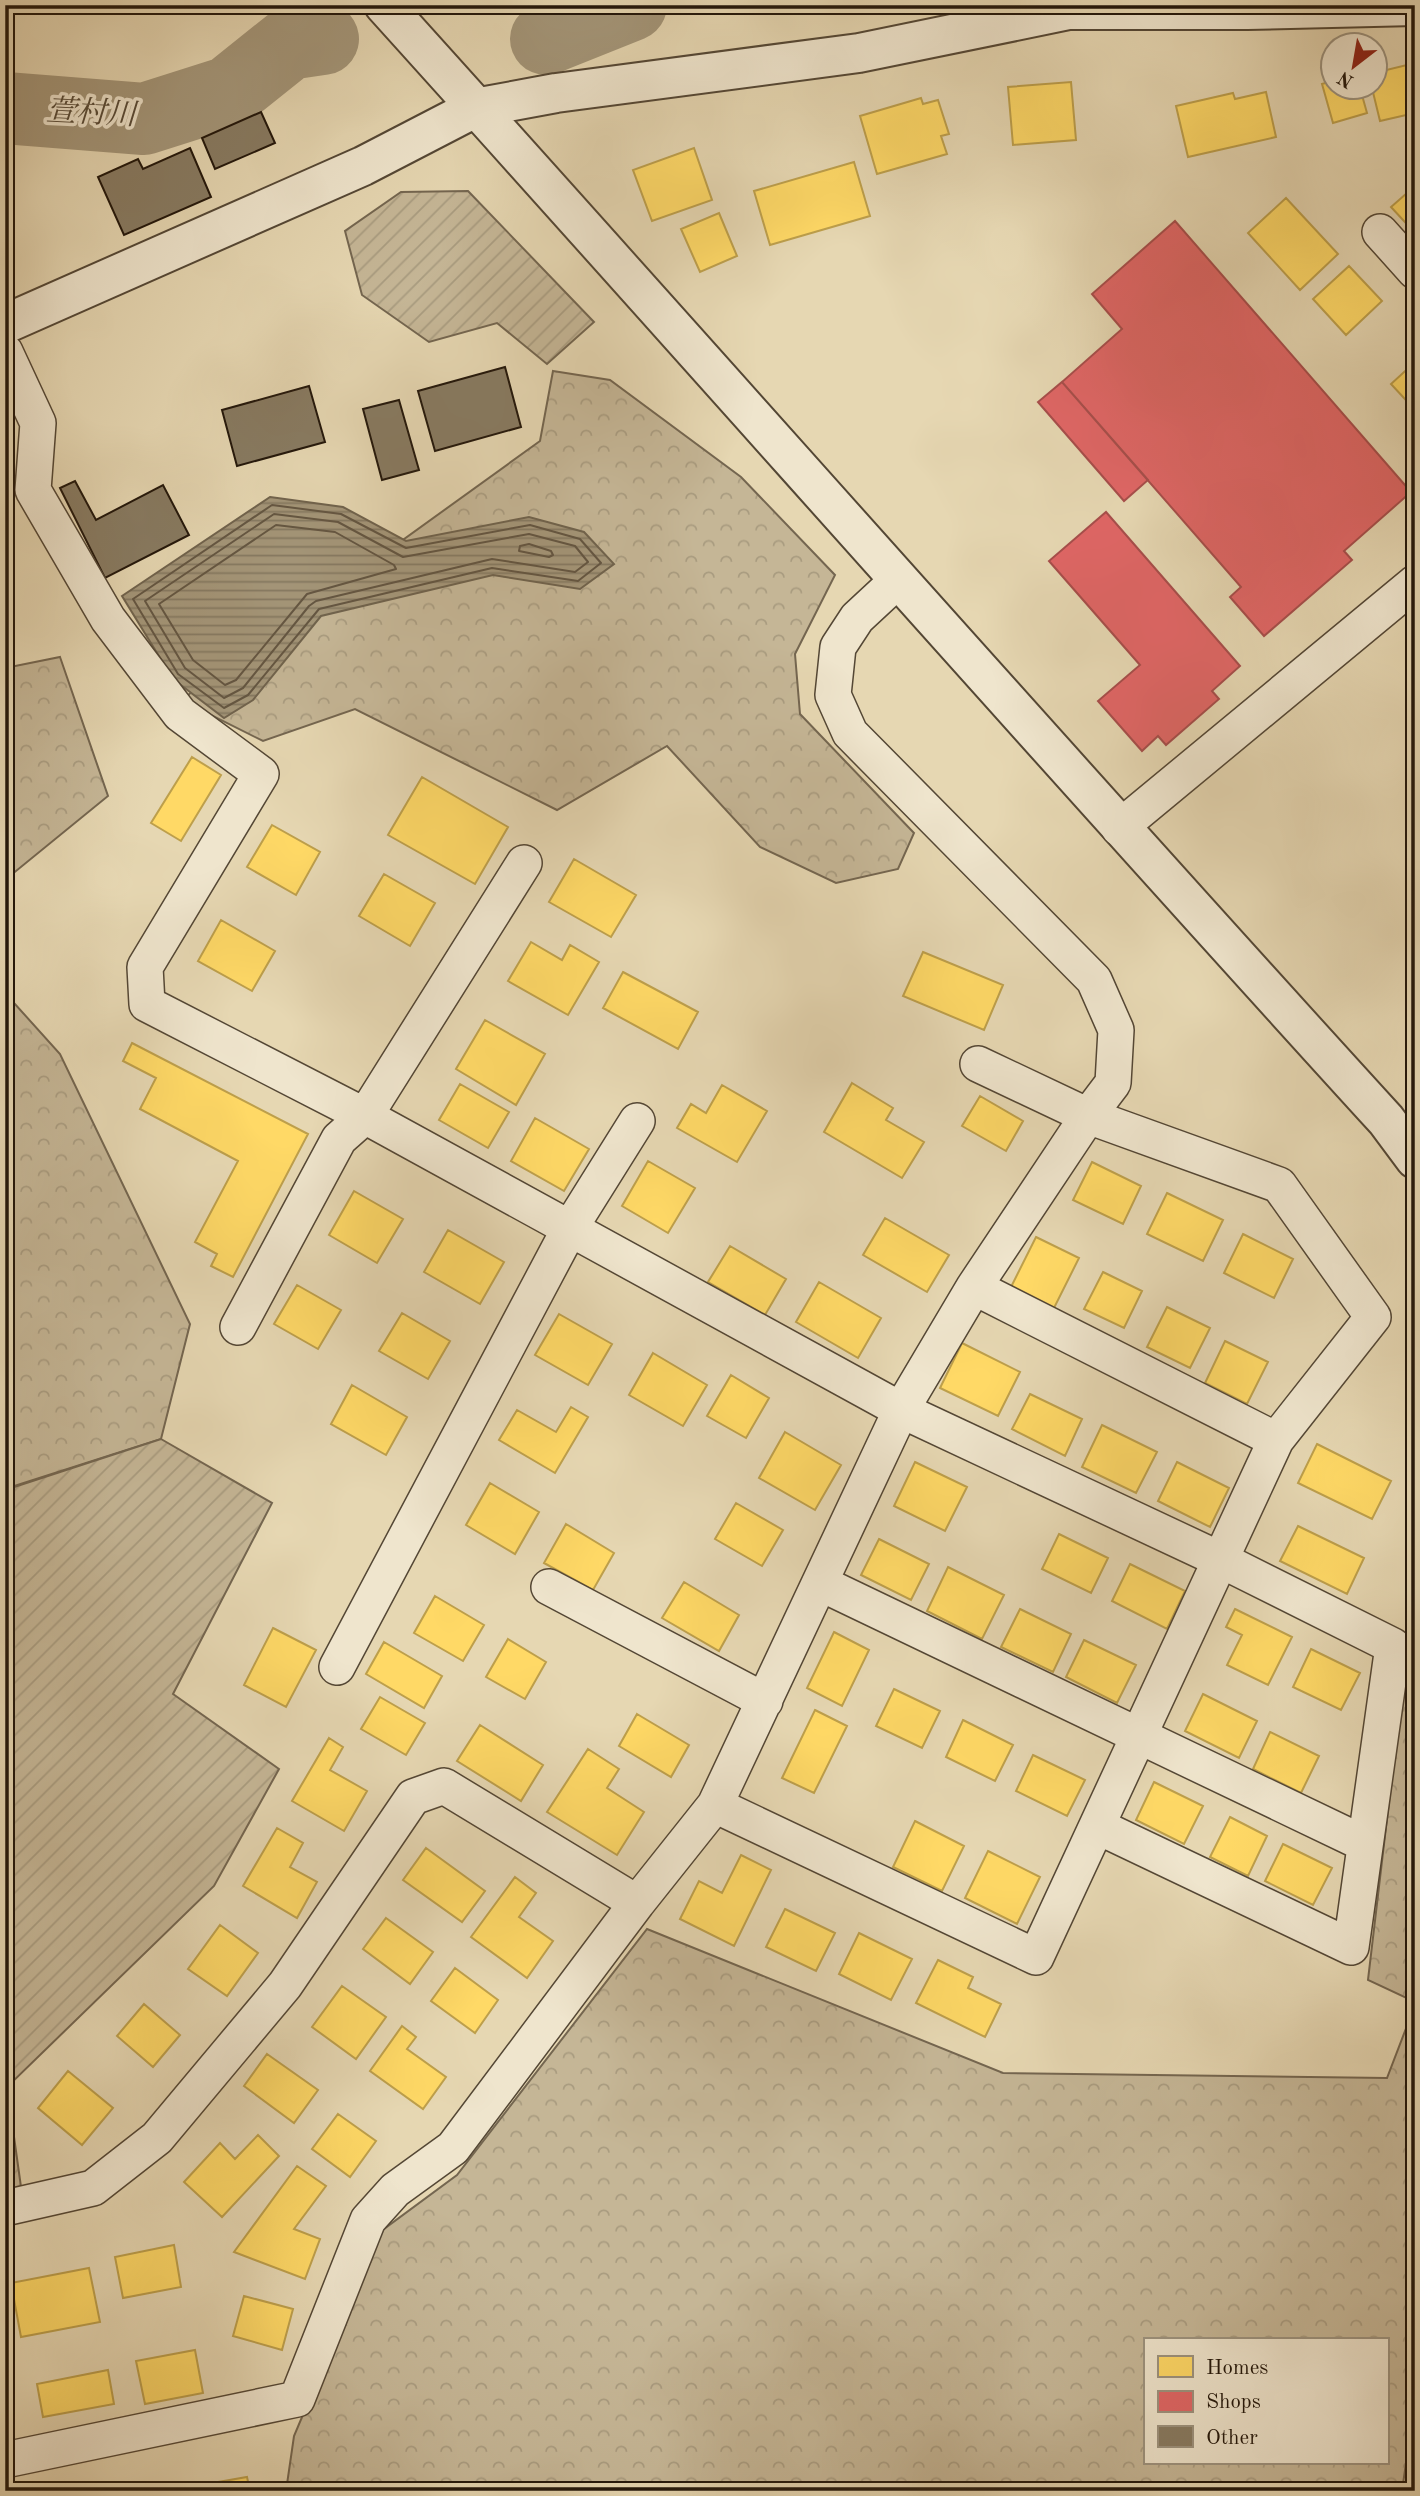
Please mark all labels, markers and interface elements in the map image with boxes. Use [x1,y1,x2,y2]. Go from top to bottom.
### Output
north arrow [1318,32,1388,102]
text: N [1335,66,1358,90]
water label: 萱村川 [45,94,140,131]
legend [1144,2338,1388,2464]
text: Homes [1206,2358,1268,2379]
text: Shops [1206,2392,1261,2413]
text: Other [1206,2428,1258,2449]

